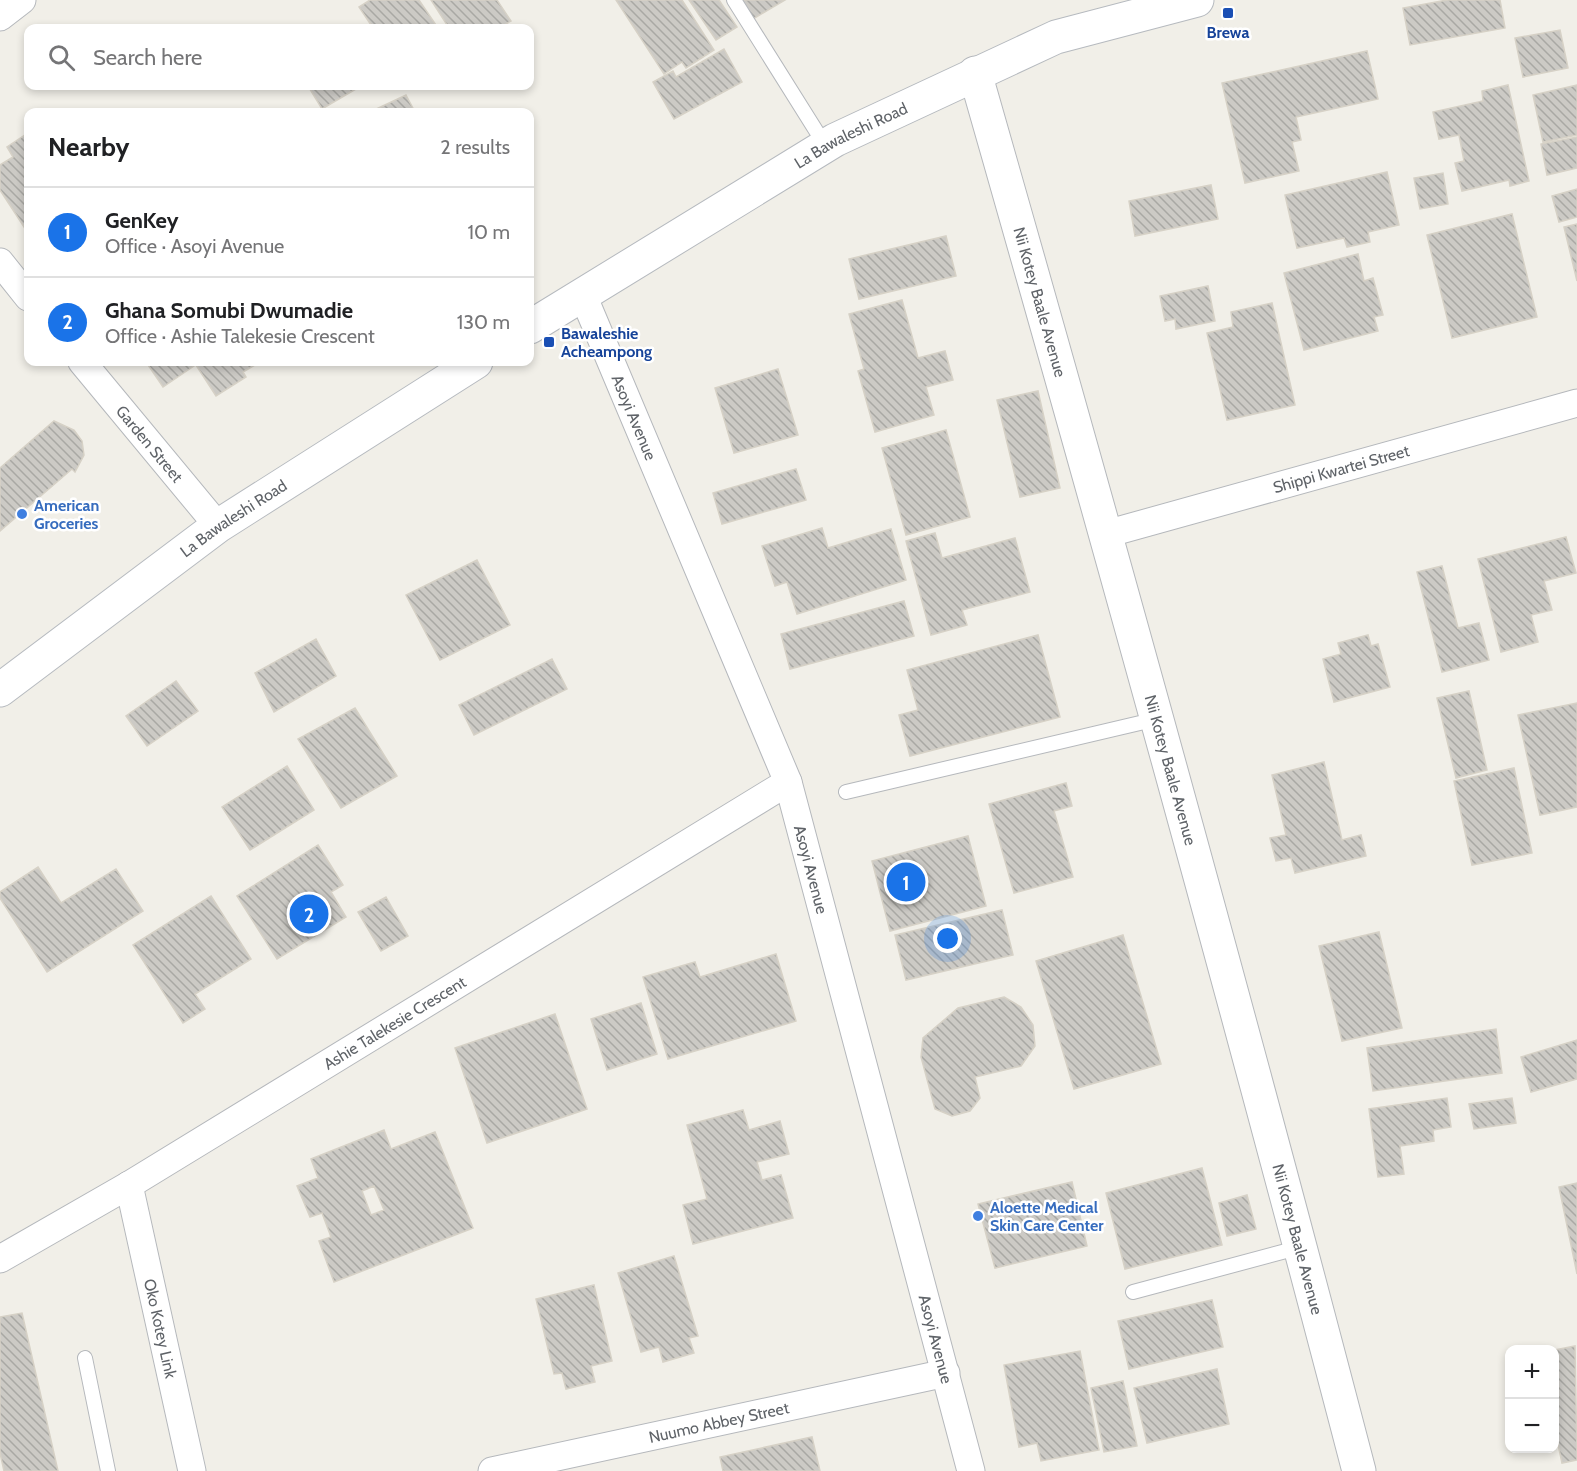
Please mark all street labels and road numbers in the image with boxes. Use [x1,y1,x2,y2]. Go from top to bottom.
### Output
street label: La Bawaleshi Road [791,99,910,173]
street label: Nii Kotey Baale Avenue [1009,225,1070,379]
street label: Asoyi Avenue [608,372,660,463]
street label: Garden Street [112,402,187,487]
street label: Shippi Kwartei Street [1271,441,1412,497]
street label: La Bawaleshi Road [177,476,290,561]
street label: Nii Kotey Baale Avenue [1141,693,1200,847]
street label: Asoyi Avenue [790,823,832,916]
street label: Ashie Talekesie Crescent [320,972,470,1074]
street label: Nii Kotey Baale Avenue [1268,1162,1326,1317]
street label: Oko Kotey Link [140,1277,180,1381]
street label: Asoyi Avenue [915,1293,956,1386]
street label: Nuumo Abbey Street [647,1398,791,1447]

